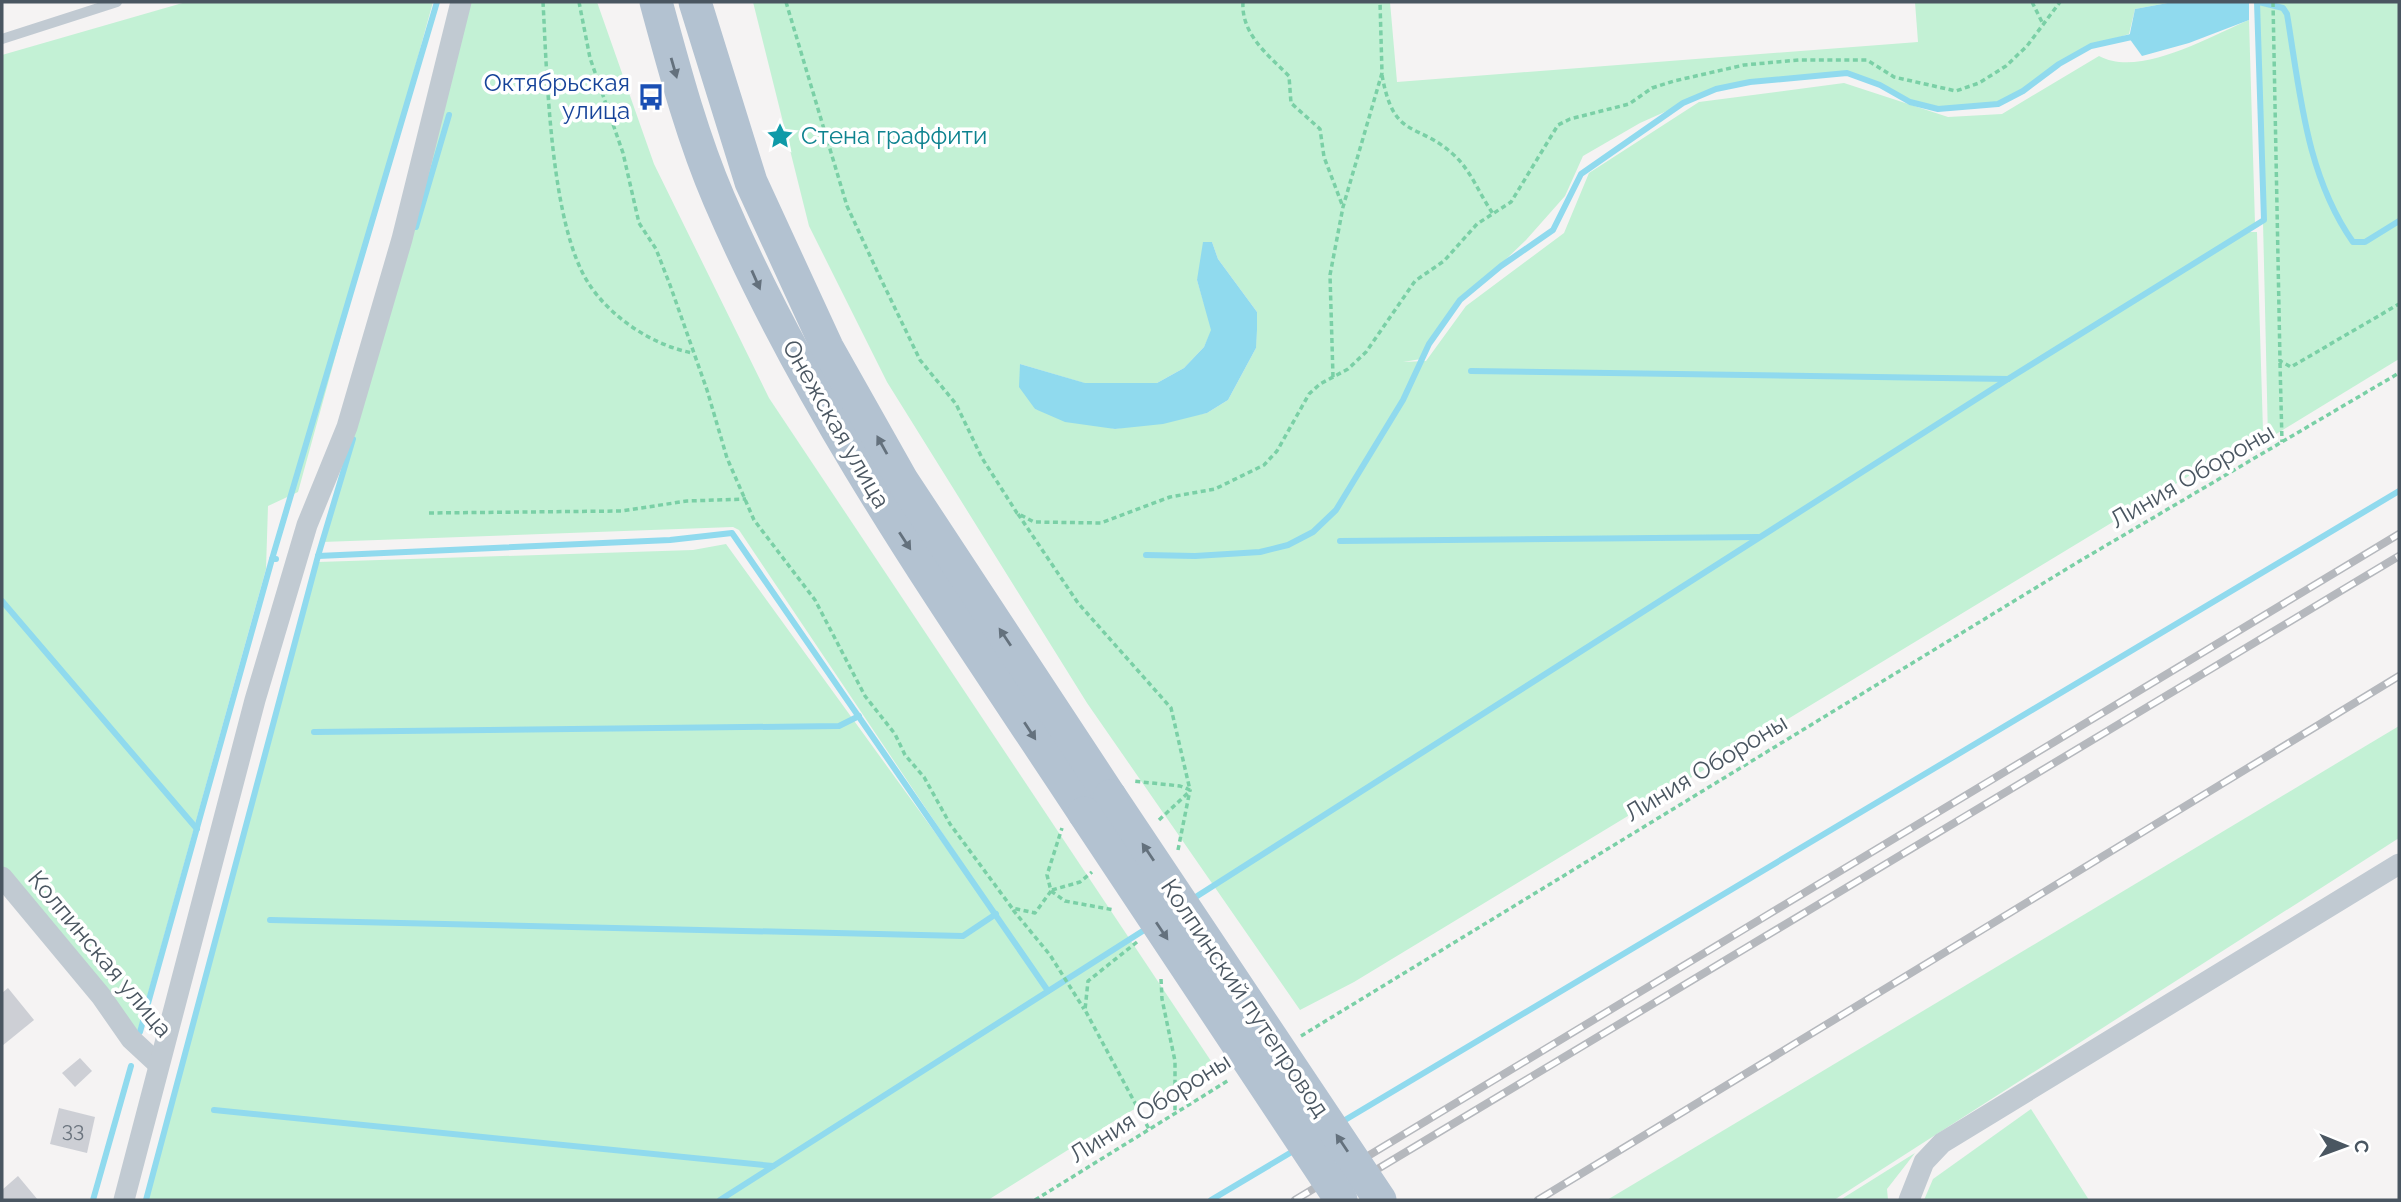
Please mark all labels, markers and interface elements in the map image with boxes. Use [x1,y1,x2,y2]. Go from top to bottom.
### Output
one-way arrow [669,57,680,79]
place label: Октябрьская улица [484,68,630,125]
bus stop icon: Октябрьская улица [636,82,666,112]
place icon: Стена граффити [765,121,795,151]
place label: Стена граффити [801,121,987,150]
one-way arrow [750,270,762,290]
street label: Онежская улица [777,334,896,513]
street label: Линия Обороны [2104,417,2279,534]
one-way arrow [876,436,888,455]
one-way arrow [898,532,912,550]
one-way arrow [999,627,1012,646]
street label: Линия Обороны [1619,708,1792,828]
one-way arrow [1023,722,1037,740]
one-way arrow [1141,843,1155,861]
street label: Колпинская улица [22,864,179,1043]
street label: Колпинский путепровод [1155,873,1336,1122]
one-way arrow [1155,922,1169,940]
street label: Линия Обороны [1064,1046,1236,1169]
north arrow [2310,1111,2380,1181]
house number: 33 [62,1117,84,1142]
one-way arrow [1336,1134,1349,1153]
text: С [2351,1140,2373,1153]

